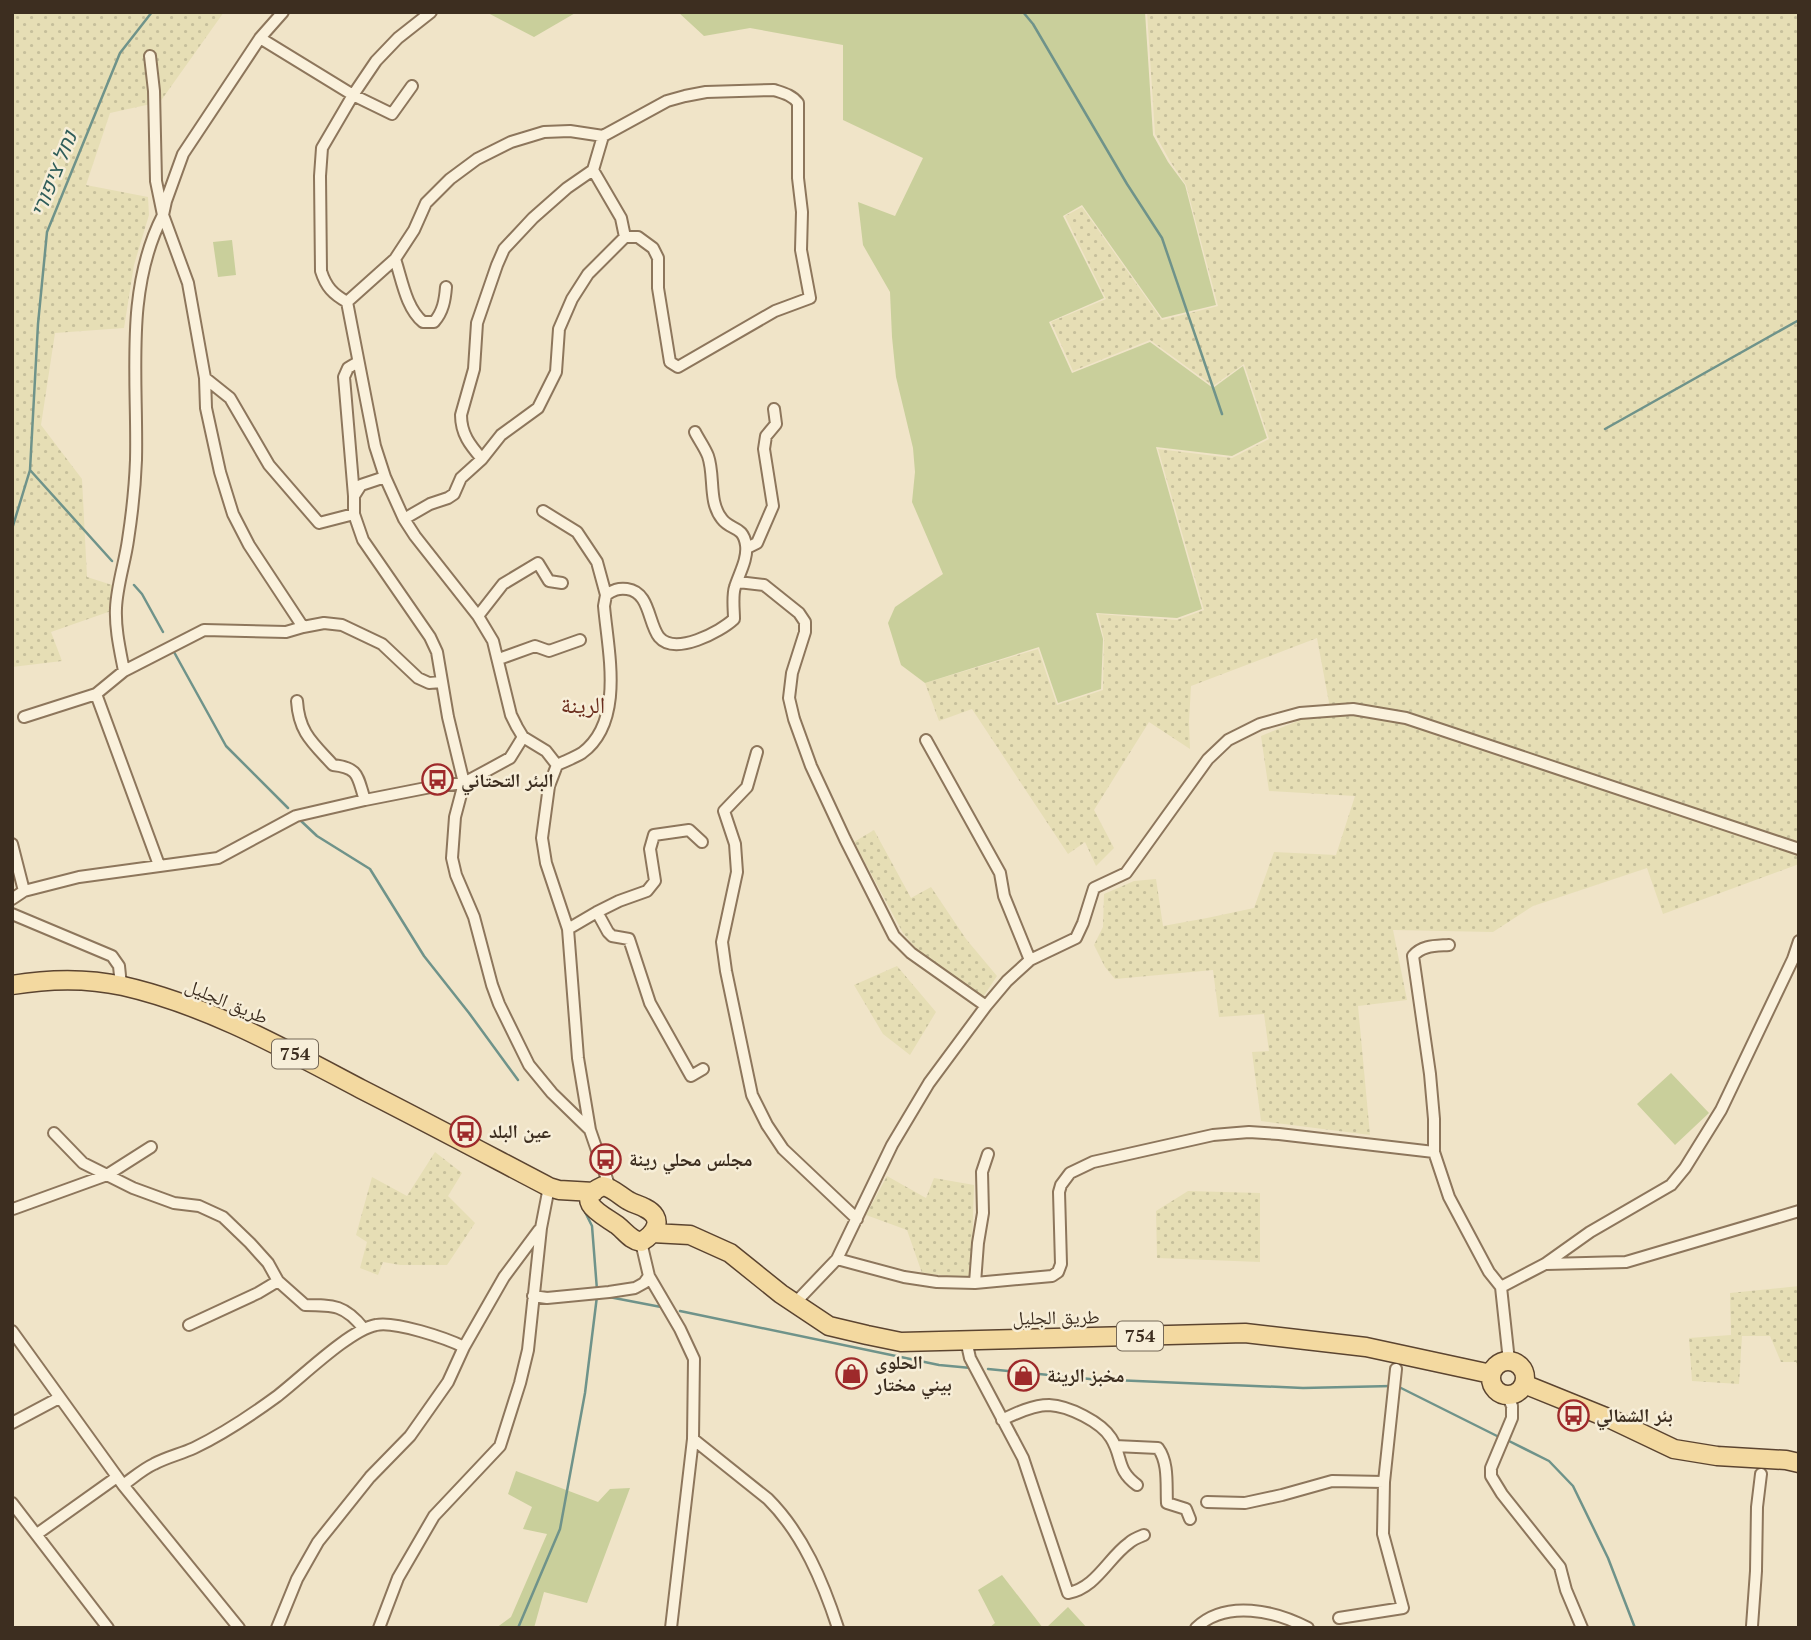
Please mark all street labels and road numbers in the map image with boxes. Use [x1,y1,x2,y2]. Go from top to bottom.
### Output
street label: طريق الجليل [182,972,272,1029]
road number: 754 [272,1040,318,1069]
street label: طريق الجليل [1012,1303,1100,1330]
road number: 754 [1117,1322,1163,1350]

